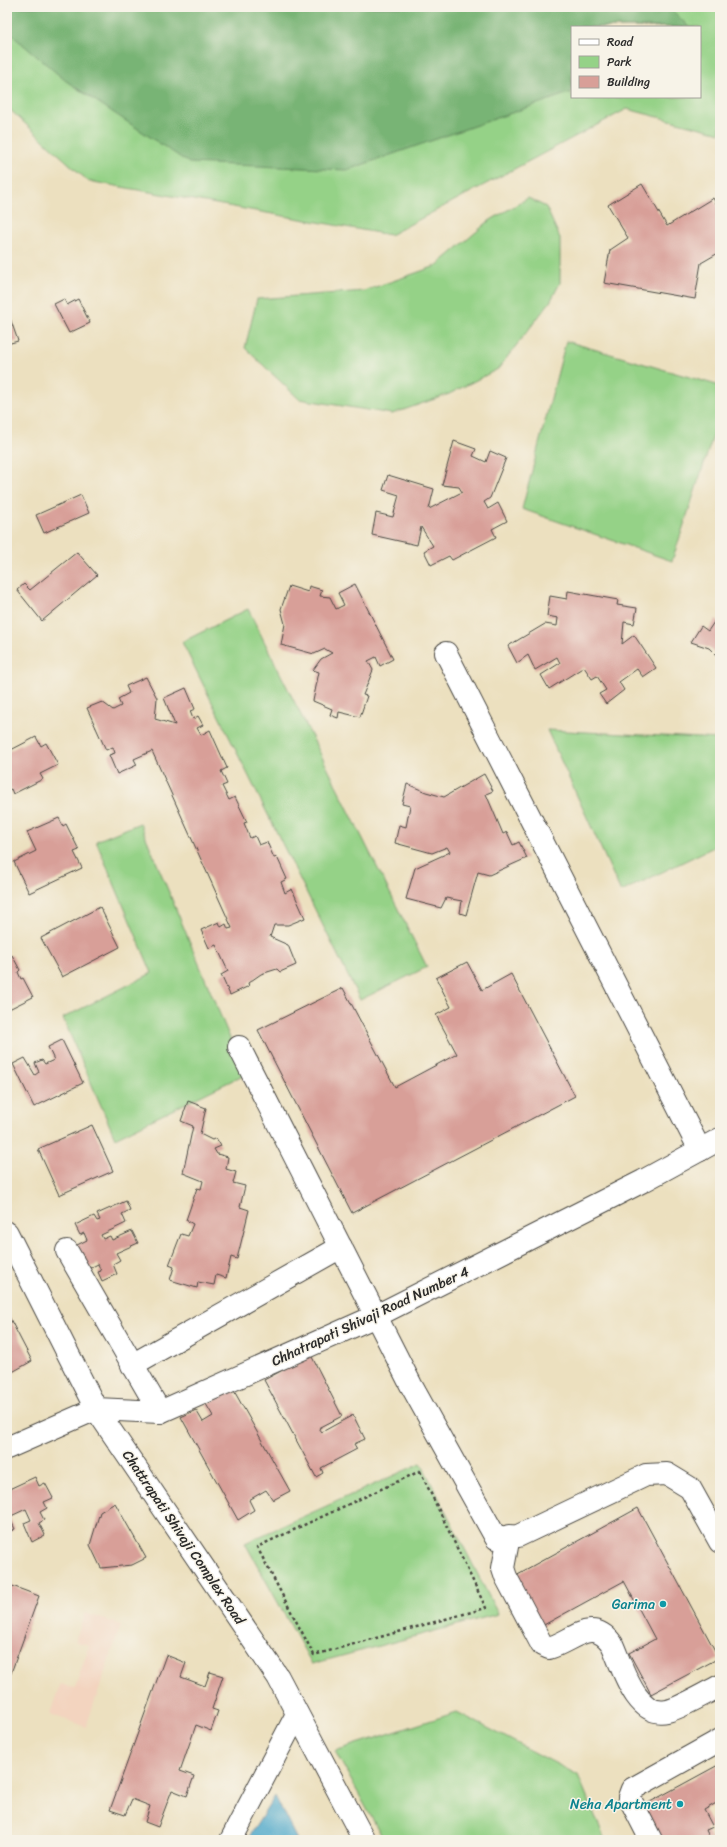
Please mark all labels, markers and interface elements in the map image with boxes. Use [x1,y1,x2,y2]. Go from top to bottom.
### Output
legend [571,26,701,98]
text: Road [607,31,634,53]
text: Park [607,51,632,73]
text: Building [607,71,650,93]
street label: Chhatrapati Shivaji Road Number 4 [267,1259,474,1373]
street label: Chattrapati Shivaji Complex Road [115,1445,253,1631]
place label: Garima [612,1592,655,1617]
marker: Garima [658,1599,668,1609]
place label: Neha Apartment [570,1792,672,1817]
marker: Neha Apartment [675,1799,685,1809]

